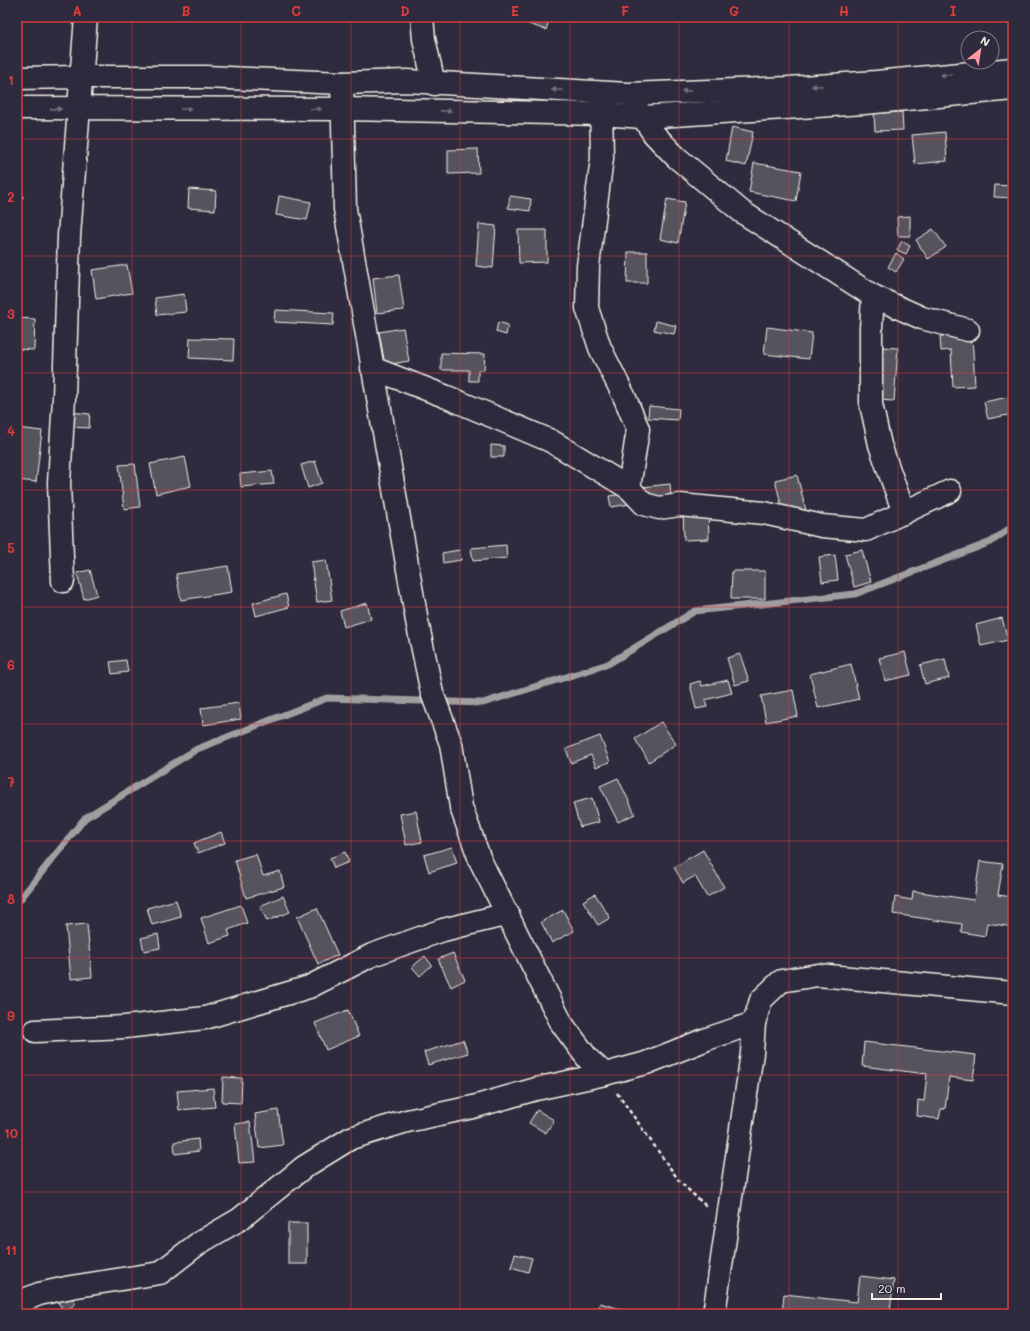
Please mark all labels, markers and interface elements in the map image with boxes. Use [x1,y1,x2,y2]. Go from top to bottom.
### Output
text: A [72,2,82,19]
text: B [182,2,191,19]
text: C [291,2,301,19]
text: D [400,2,410,19]
text: E [511,2,519,19]
text: F [621,2,629,19]
text: G [729,2,739,19]
text: H [839,2,849,19]
text: I [950,2,957,19]
north arrow [960,30,1000,70]
text: N [978,32,993,49]
text: 1 [8,71,14,88]
one-way arrow [940,72,952,78]
one-way arrow [810,83,823,89]
one-way arrow [550,87,563,93]
one-way arrow [680,88,693,94]
one-way arrow [50,106,63,112]
one-way arrow [180,106,193,112]
one-way arrow [310,106,323,112]
one-way arrow [440,108,453,114]
text: 2 [7,188,15,205]
text: 3 [7,305,15,322]
text: 4 [7,422,15,439]
text: 5 [7,539,15,556]
text: 6 [7,656,15,673]
text: 7 [7,773,15,790]
text: 8 [7,890,15,907]
text: 9 [7,1007,15,1024]
text: 10 [4,1124,18,1141]
text: 11 [5,1241,17,1258]
scale bar [872,1275,941,1301]
text: 20 m [878,1280,906,1296]

